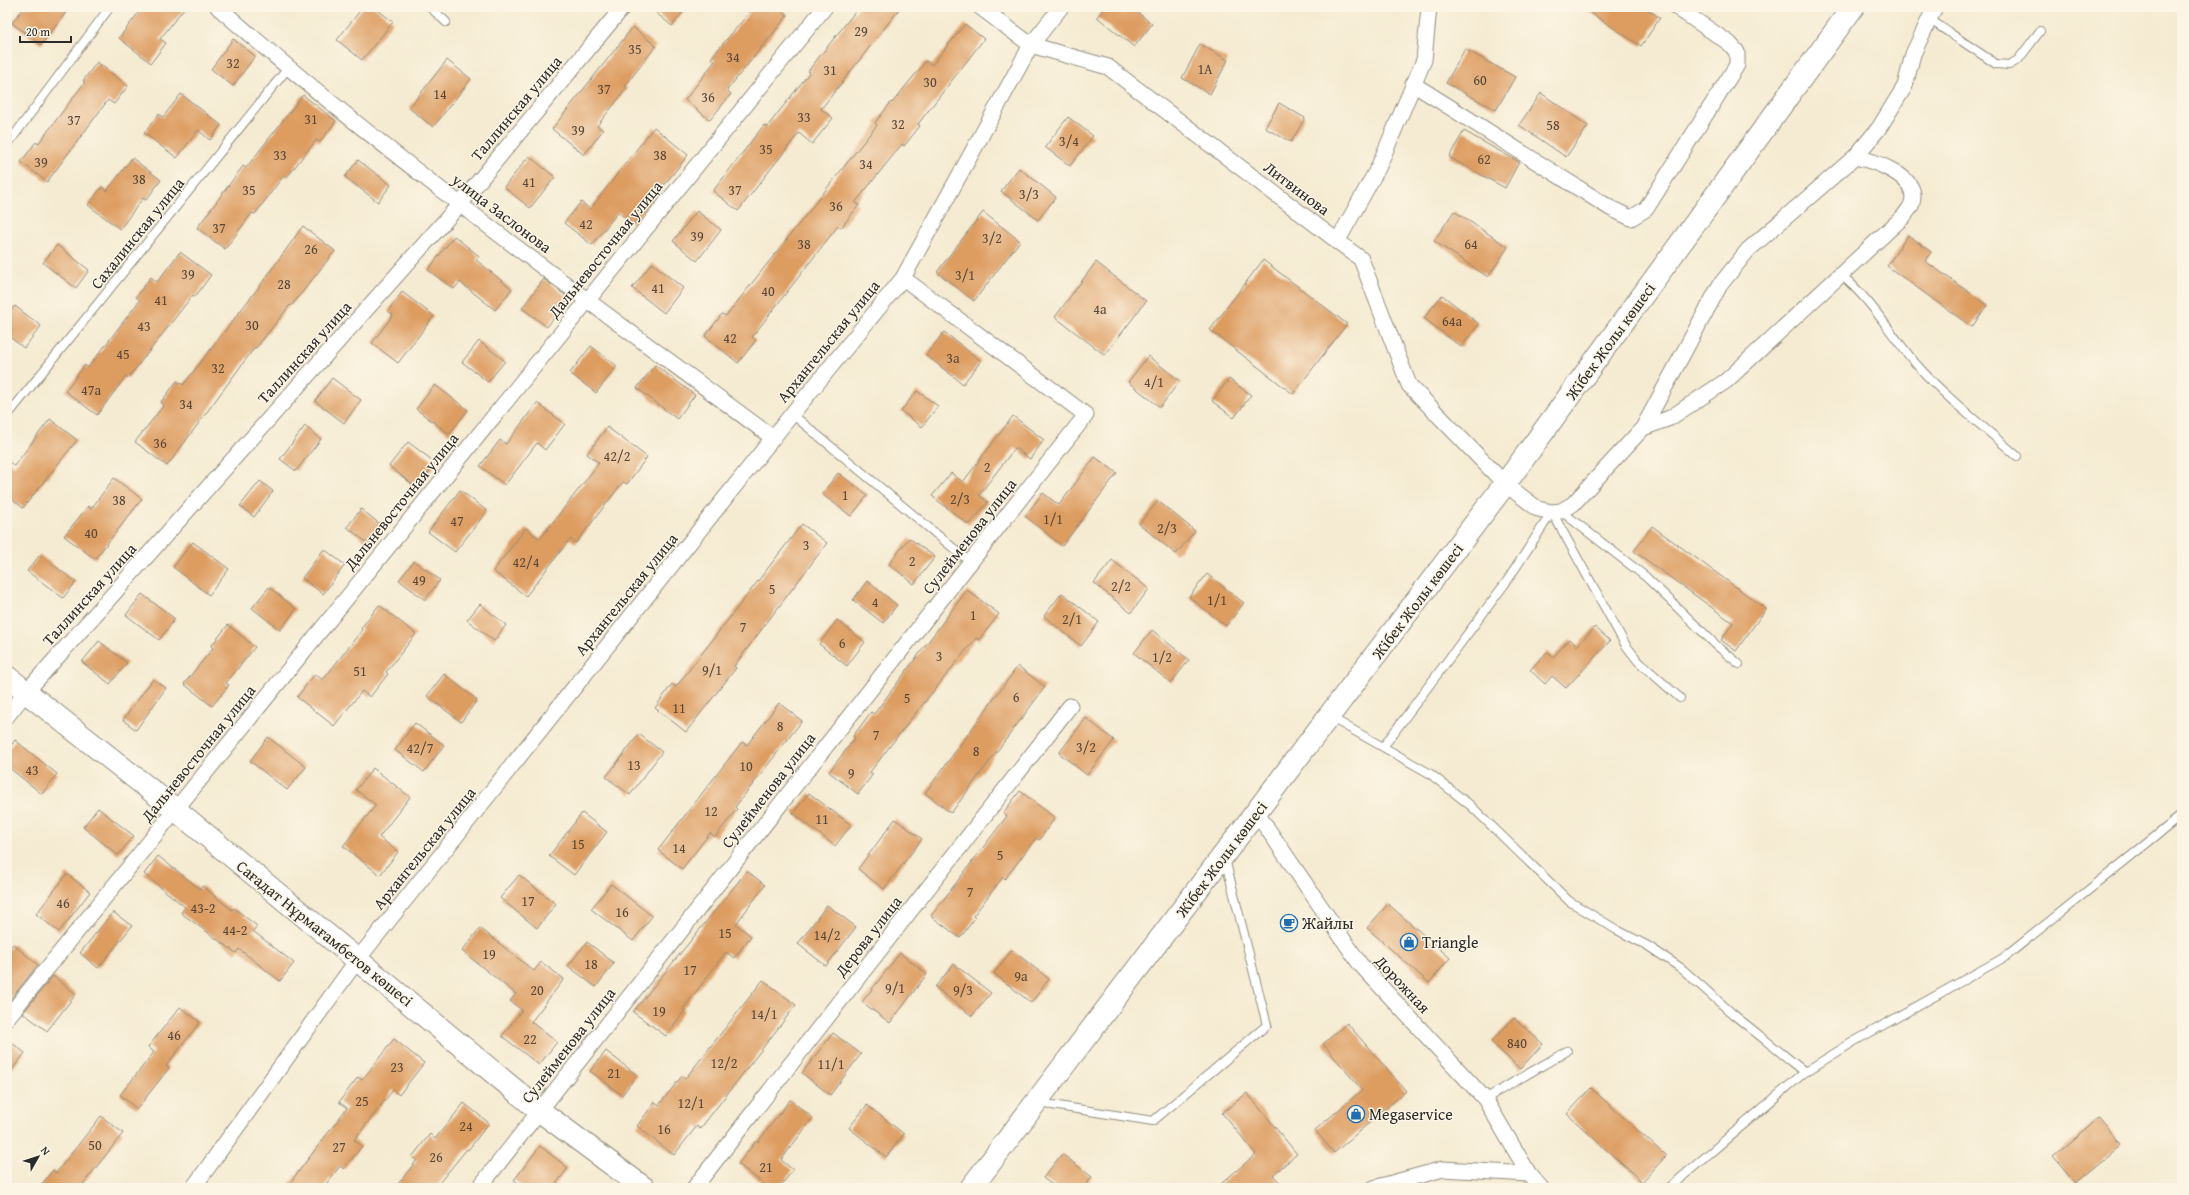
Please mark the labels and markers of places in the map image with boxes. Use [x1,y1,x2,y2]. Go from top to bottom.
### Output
place label: Жайлы [1301,911,1353,935]
cafe icon: Жайлы [1279,913,1299,933]
place label: Triangle [1422,930,1479,954]
shop icon: Triangle [1399,932,1419,952]
place label: Megaservice [1369,1102,1453,1126]
shop icon: Megaservice [1346,1104,1366,1124]

